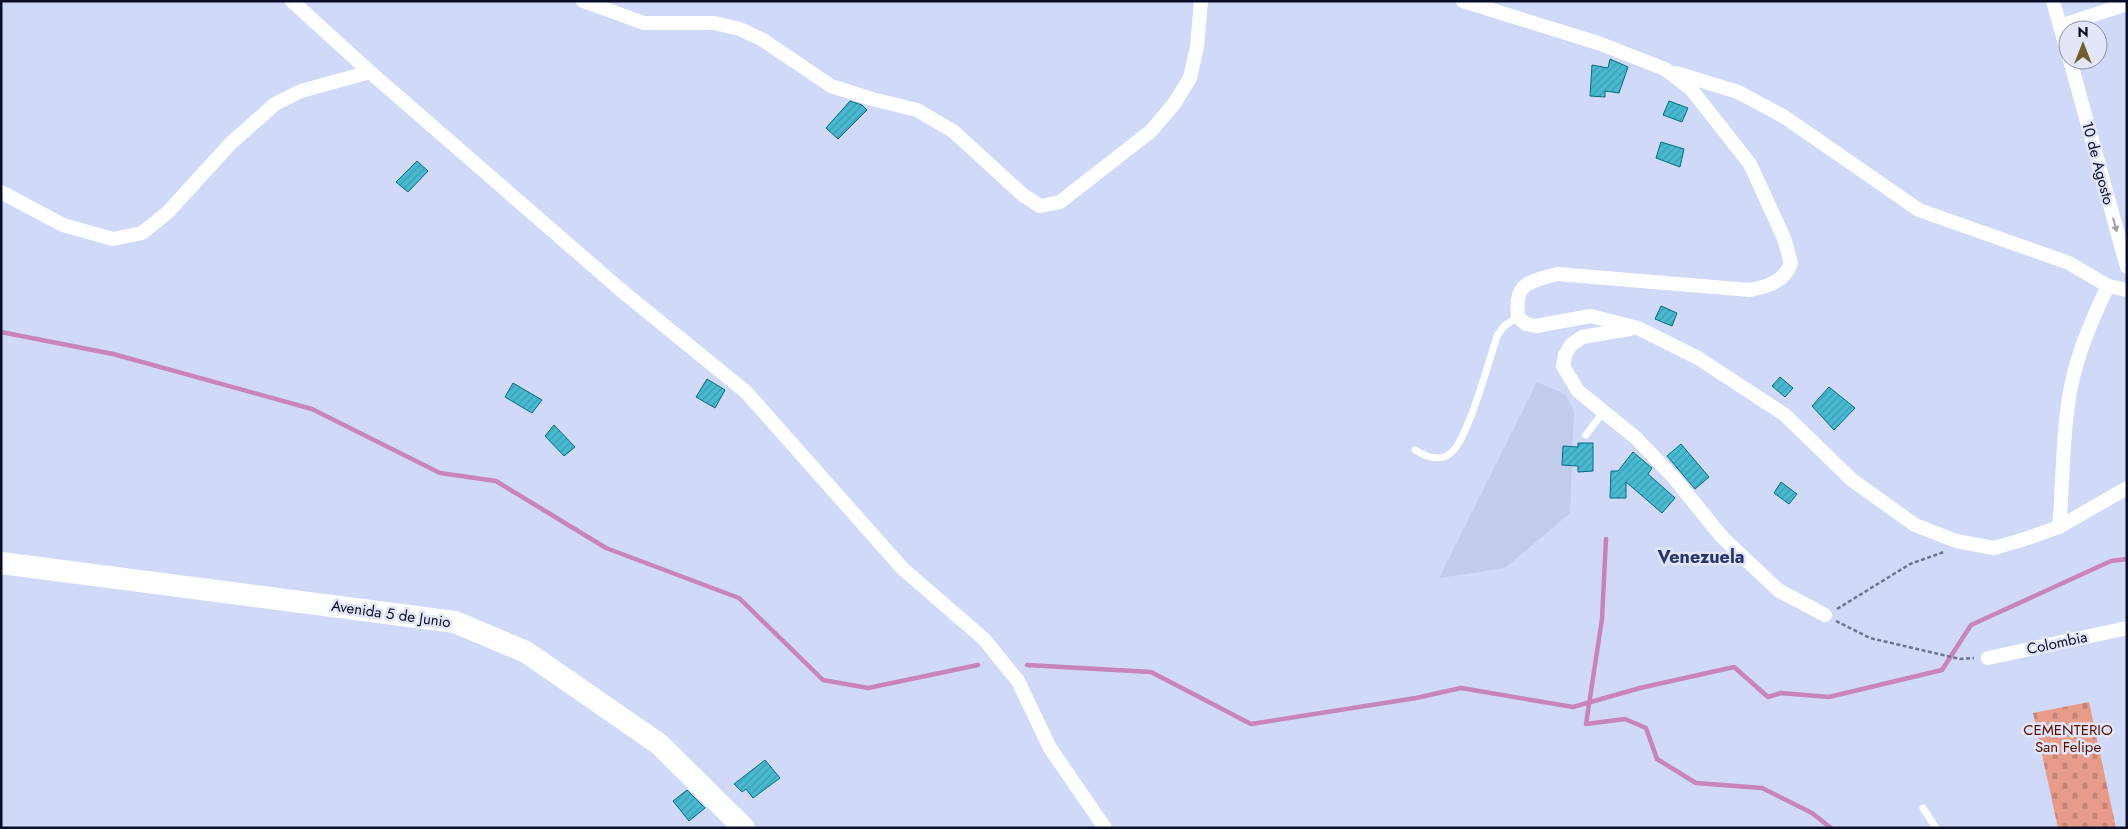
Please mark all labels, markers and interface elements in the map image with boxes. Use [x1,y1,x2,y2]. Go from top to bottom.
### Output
north arrow [2058,20,2108,70]
text: N [2077,22,2089,42]
street label: 10 de Agosto [2076,119,2120,207]
one-way arrow [2112,218,2120,233]
district label: Venezuela [1657,544,1744,570]
street label: Avenida 5 de Junio [330,595,452,633]
street label: Colombia [2025,626,2089,660]
park label: CEMENTERIO San Felipe [2023,719,2113,758]

